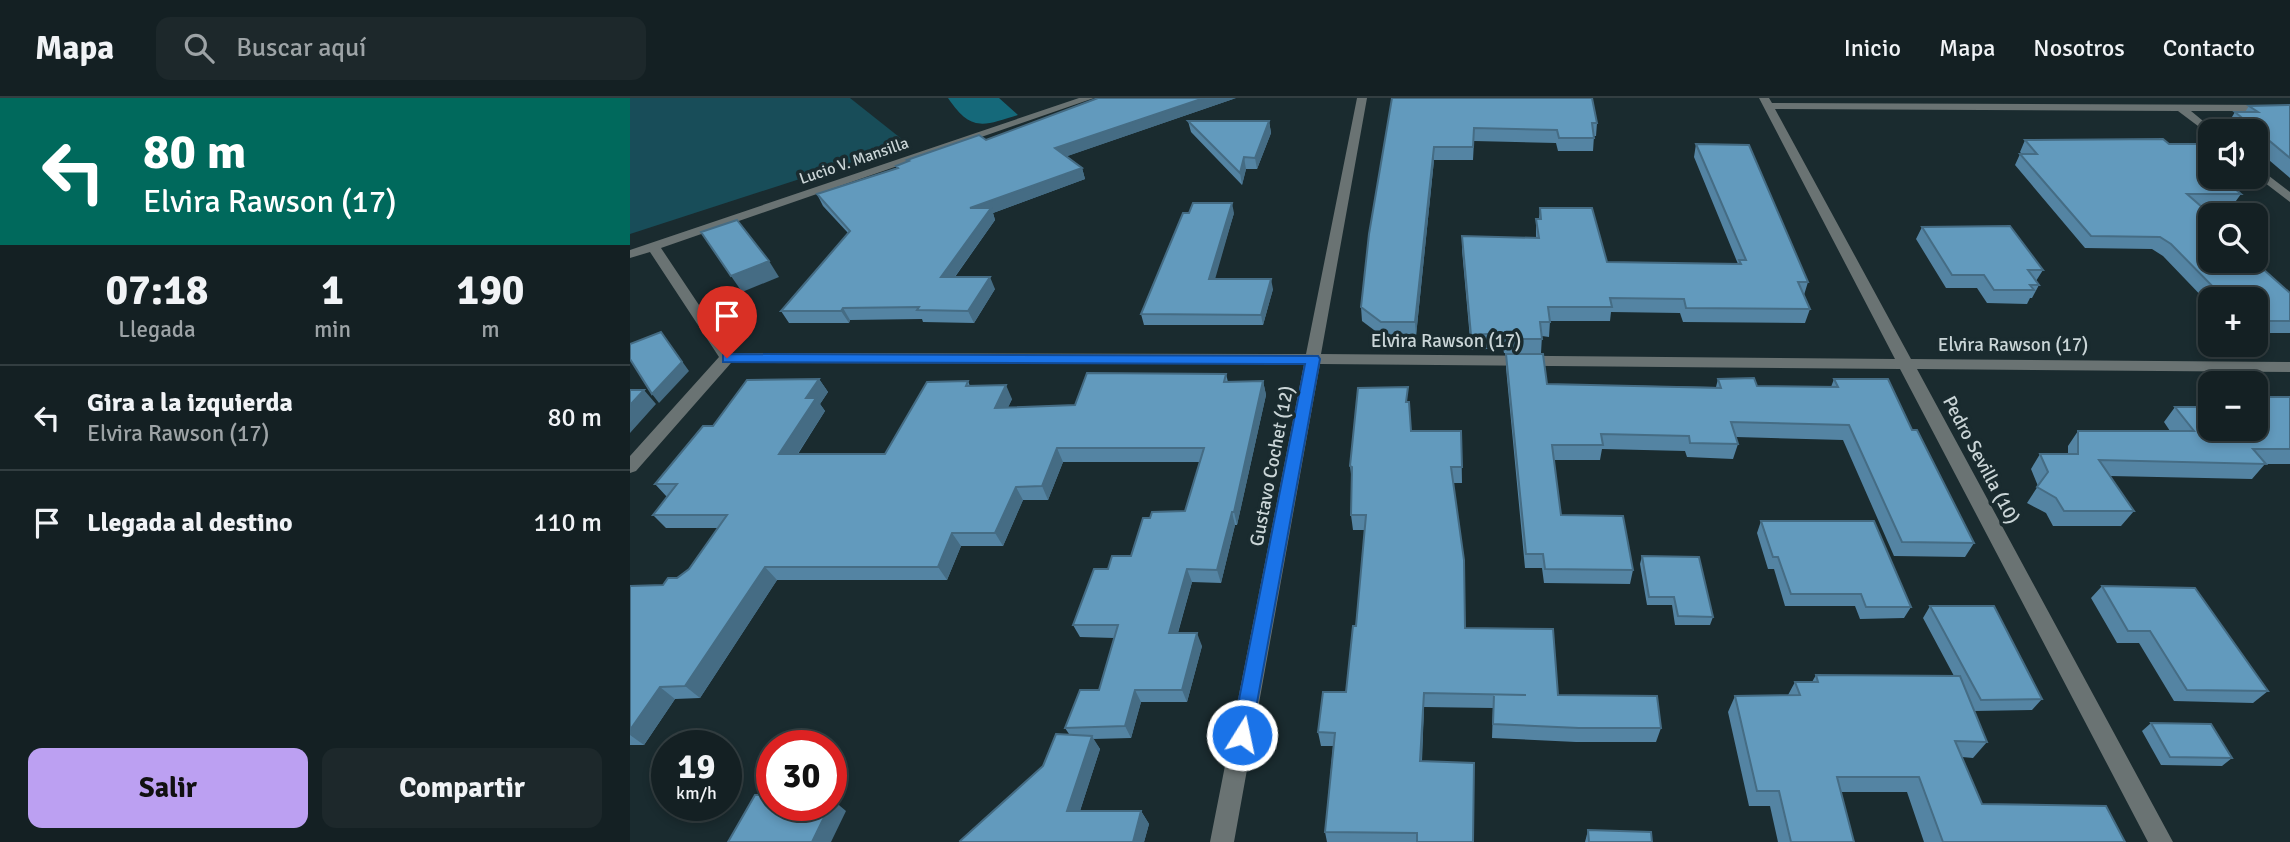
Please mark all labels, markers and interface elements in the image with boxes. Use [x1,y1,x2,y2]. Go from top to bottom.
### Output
search box [156,17,646,80]
text: Mapa [35,28,114,69]
icon: search [180,29,218,67]
text: Buscar aquí [236,32,366,64]
text: Inicio [1844,33,1901,63]
text: Mapa [1939,33,1995,63]
text: Nosotros [2033,33,2125,63]
text: Contacto [2163,33,2255,63]
map controls [2198,119,2268,441]
button: sound [2198,119,2268,189]
text: 80 m [143,122,246,182]
icon: left [28,126,119,217]
street label: Lucio V. Mansilla [797,133,911,189]
text: Elvira Rawson (17) [143,182,397,221]
button: search [2198,203,2268,273]
text: 07:18 [105,265,209,316]
text: 1 [321,265,344,316]
text: 190 [456,265,525,316]
pin [697,286,757,358]
button: + [2198,287,2268,357]
icon: arrive [708,297,746,335]
text: Llegada [118,315,196,344]
text: min [314,315,351,344]
text: m [481,315,500,344]
street label: Elvira Rawson (17) [1371,329,1521,353]
street label: Elvira Rawson (17) [1938,333,2088,357]
button: − [2198,371,2268,441]
street label: Gustavo Cochet (12) [1245,384,1299,548]
text: Gira a la izquierda [87,387,293,419]
street label: Pedro Sevilla (10) [1937,392,2025,528]
icon: left [28,399,66,437]
text: 80 m [547,402,602,434]
text: Elvira Rawson (17) [87,419,269,448]
icon: arrive [28,504,66,542]
text: Llegada al destino [87,507,293,539]
text: 110 m [533,507,602,539]
position arrow [1205,698,1279,772]
speed limit sign: 30 [756,730,847,821]
text: 19 [678,745,715,788]
button: Salir [28,748,308,828]
button: Compartir [322,748,602,828]
text: km/h [676,782,717,804]

